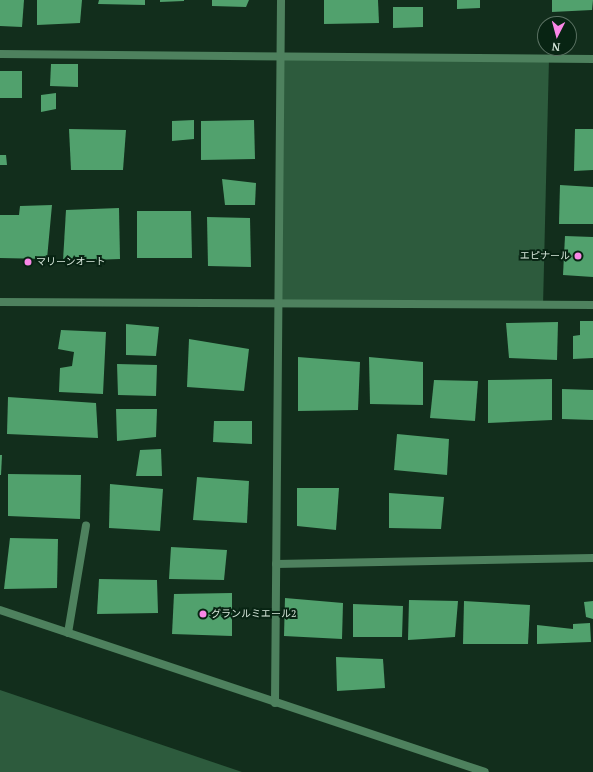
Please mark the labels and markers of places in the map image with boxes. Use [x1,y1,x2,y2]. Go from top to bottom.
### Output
place label: エピナール [520,250,570,262]
marker: エピナール [573,251,583,261]
place label: マリーンオート [36,256,106,268]
marker: マリーンオート [23,257,33,267]
place label: グランルミエール2 [211,608,296,620]
marker: グランルミエール2 [198,609,208,619]

